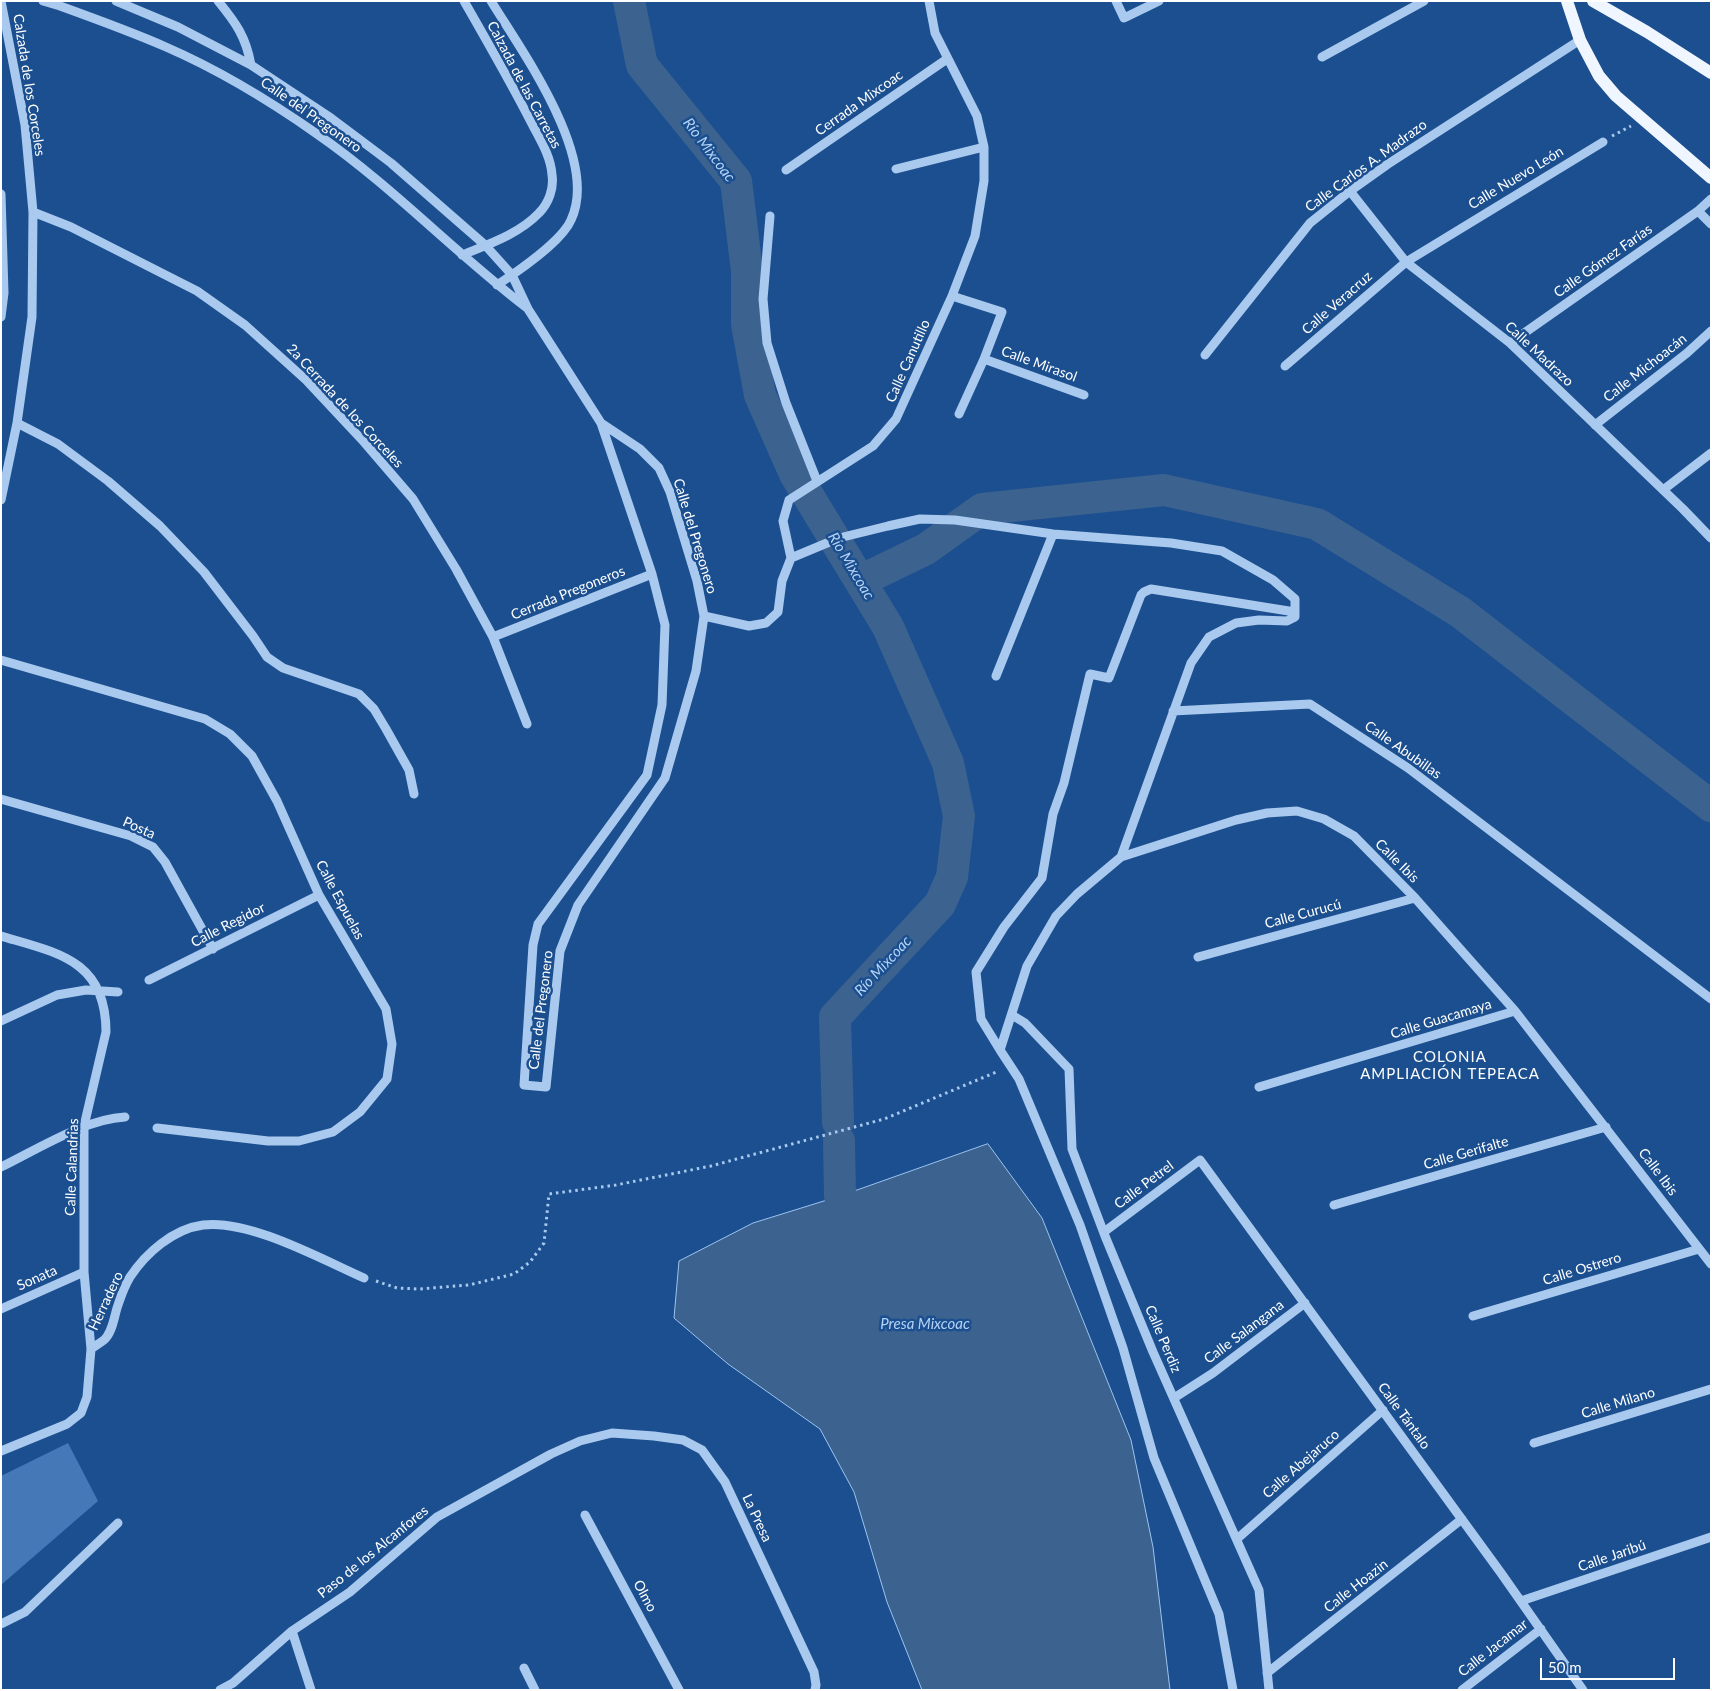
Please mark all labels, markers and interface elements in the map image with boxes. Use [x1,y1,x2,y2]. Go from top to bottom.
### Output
street label: Calzada de los Corceles [9,13,49,157]
street label: Calzada de las Carretas [483,19,565,151]
street label: Cerrada Mixcoac [812,67,906,139]
street label: Calle del Pregonero [257,74,365,156]
water label: Río Mixcoac [679,115,739,185]
street label: Calle Carlos A. Madrazo [1302,116,1430,216]
street label: Calle Nuevo León [1465,143,1567,213]
street label: Calle Gómez Farías [1551,221,1655,301]
street label: Calle Veracruz [1298,268,1376,338]
street label: Calle Canutillo [882,317,934,405]
street label: Calle Madrazo [1501,318,1577,390]
street label: Calle Michoacán [1600,330,1690,406]
street label: 2a Cerrada de los Corceles [283,341,407,471]
street label: Calle Mirasol [999,343,1079,385]
street label: Calle del Pregonero [669,476,721,596]
water label: Río Mixcoac [824,529,878,603]
street label: Cerrada Pregoneros [508,562,628,624]
street label: Calle Abubillas [1361,717,1445,783]
street label: Posta [120,813,158,843]
street label: Calle Ibis [1372,836,1422,886]
street label: Calle Espuelas [312,858,368,942]
street label: Calle Curucú [1263,896,1343,932]
street label: Calle Regidor [188,899,268,951]
water label: Río Mixcoac [851,932,915,1000]
street label: Calle del Pregonero [525,950,557,1070]
street label: Calle Guacamaya [1388,996,1494,1042]
district label: COLONIA AMPLIACIÓN TEPEACA [1358,1048,1542,1083]
street label: Calle Calandrias [62,1118,82,1216]
street label: Calle Gerifalte [1422,1133,1510,1173]
street label: Calle Ibis [1635,1145,1681,1199]
street label: Calle Petrel [1111,1157,1177,1213]
street label: Calle Ostrero [1541,1249,1623,1289]
street label: Sonata [14,1262,60,1294]
street label: Herradero [85,1269,127,1333]
street label: Calle Salangana [1201,1297,1287,1367]
street label: Calle Perdiz [1141,1303,1185,1375]
water label: Presa Mixcoac [880,1315,970,1333]
street label: Calle Tántalo [1374,1379,1434,1453]
street label: Calle Milano [1579,1384,1657,1422]
street label: Calle Abejaruco [1259,1426,1343,1502]
street label: La Presa [739,1491,775,1545]
street label: Paso de los Alcanfores [314,1502,432,1602]
street label: Calle Jaribú [1576,1537,1648,1575]
street label: Calle Hoazin [1321,1556,1391,1616]
street label: Olmo [630,1577,660,1615]
street label: Calle Jacamar [1455,1616,1531,1680]
scale bar [1542,1648,1677,1680]
text: 50 m [1548,1658,1582,1676]

